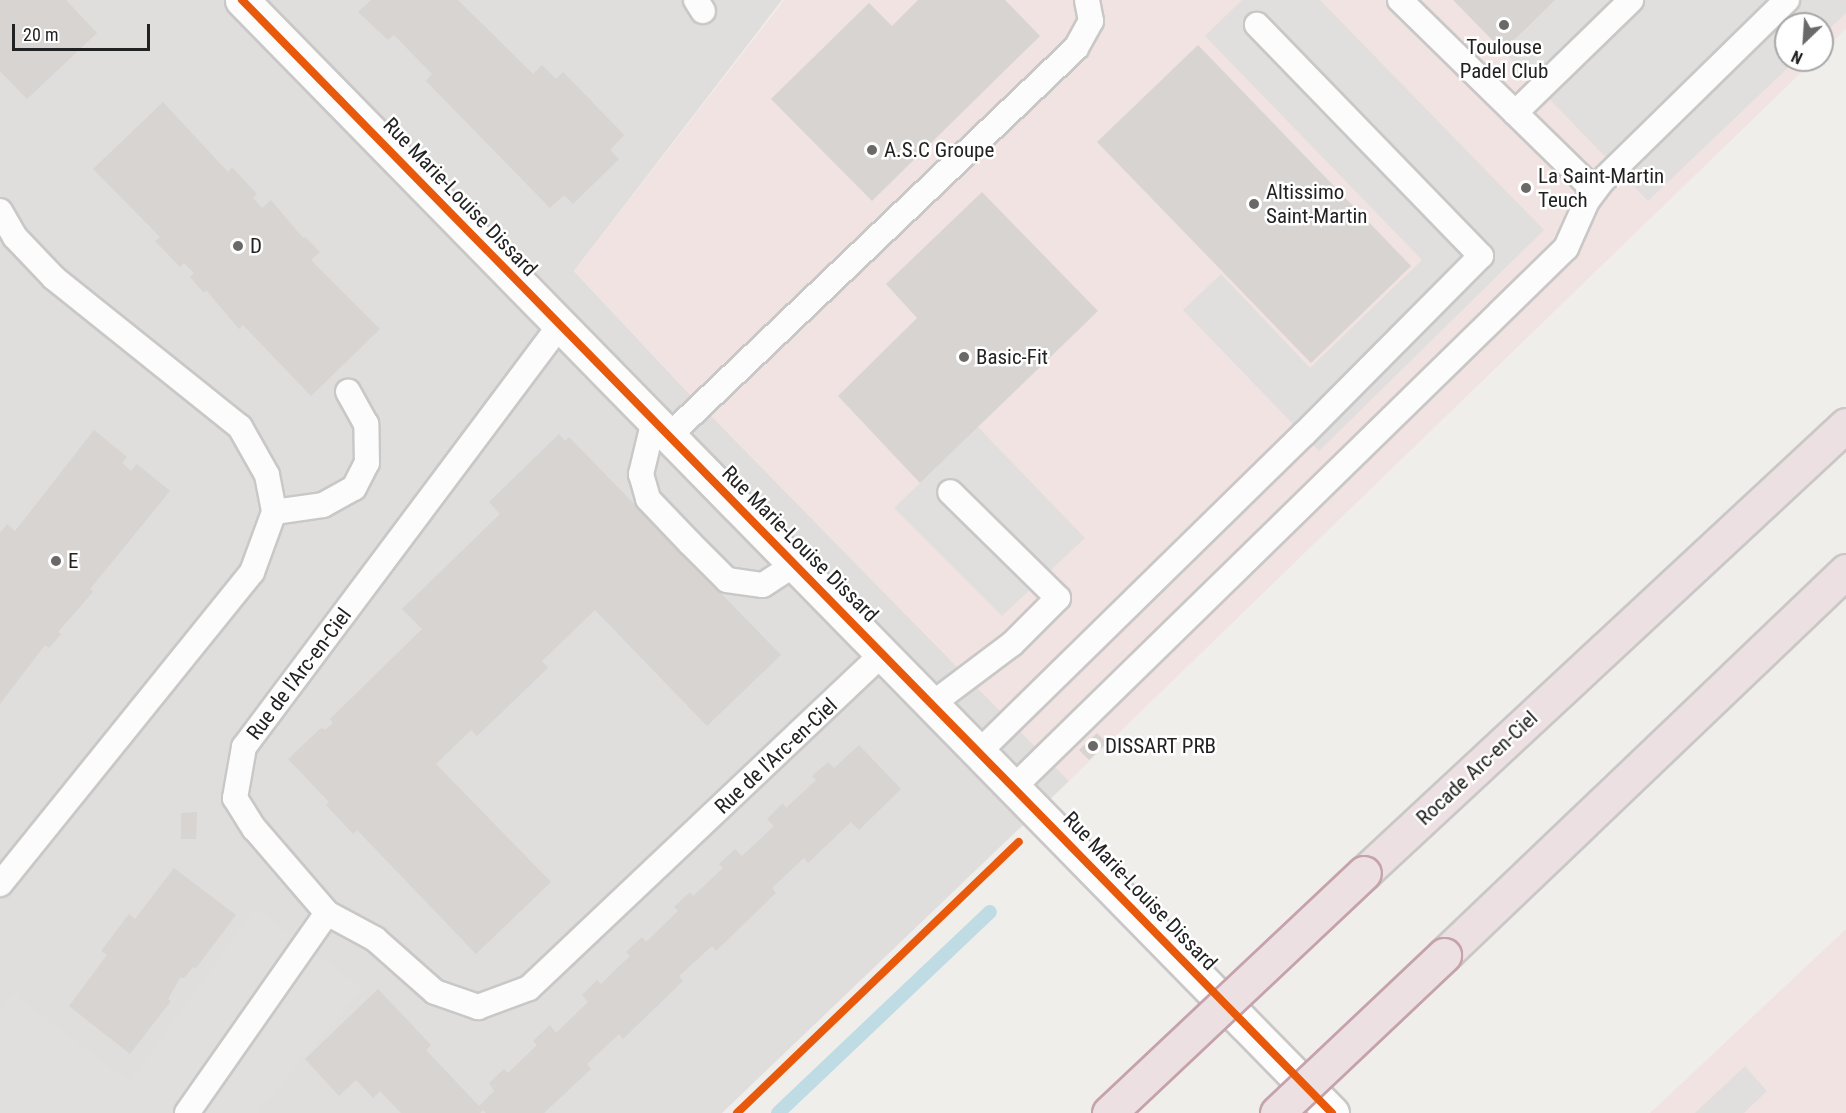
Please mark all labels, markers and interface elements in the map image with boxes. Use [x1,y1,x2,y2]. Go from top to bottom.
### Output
scale bar [15,12,153,50]
north arrow [1774,12,1834,72]
marker: Toulouse Padel Club [1497,18,1511,32]
text: 20 m [23,24,58,45]
place label: Toulouse Padel Club [1460,34,1548,84]
text: N [1789,46,1805,68]
street label: Rue Marie-Louise Dissard [378,113,542,281]
place label: A.S.C Groupe [884,137,994,163]
marker: A.S.C Groupe [865,143,879,157]
place label: La Saint-Martin Teuch [1538,163,1664,213]
place label: Altissimo Saint-Martin [1266,179,1367,229]
marker: La Saint-Martin Teuch [1519,181,1533,195]
marker: Altissimo Saint-Martin [1247,197,1261,211]
place label: D [250,233,262,259]
marker: D [231,239,245,253]
place label: Basic-Fit [976,344,1048,370]
marker: Basic-Fit [957,350,971,364]
street label: Rue Marie-Louise Dissard [717,461,883,627]
place label: E [68,548,78,574]
marker: E [49,554,63,568]
street label: Rue de l'Arc-en-Ciel [241,603,357,745]
street label: Rue de l'Arc-en-Ciel [710,693,842,819]
street label: Rocade Arc-en-Ciel [1411,705,1543,831]
place label: DISSART PRB [1105,733,1216,759]
marker: DISSART PRB [1086,739,1100,753]
street label: Rue Marie-Louise Dissard [1058,807,1222,975]

